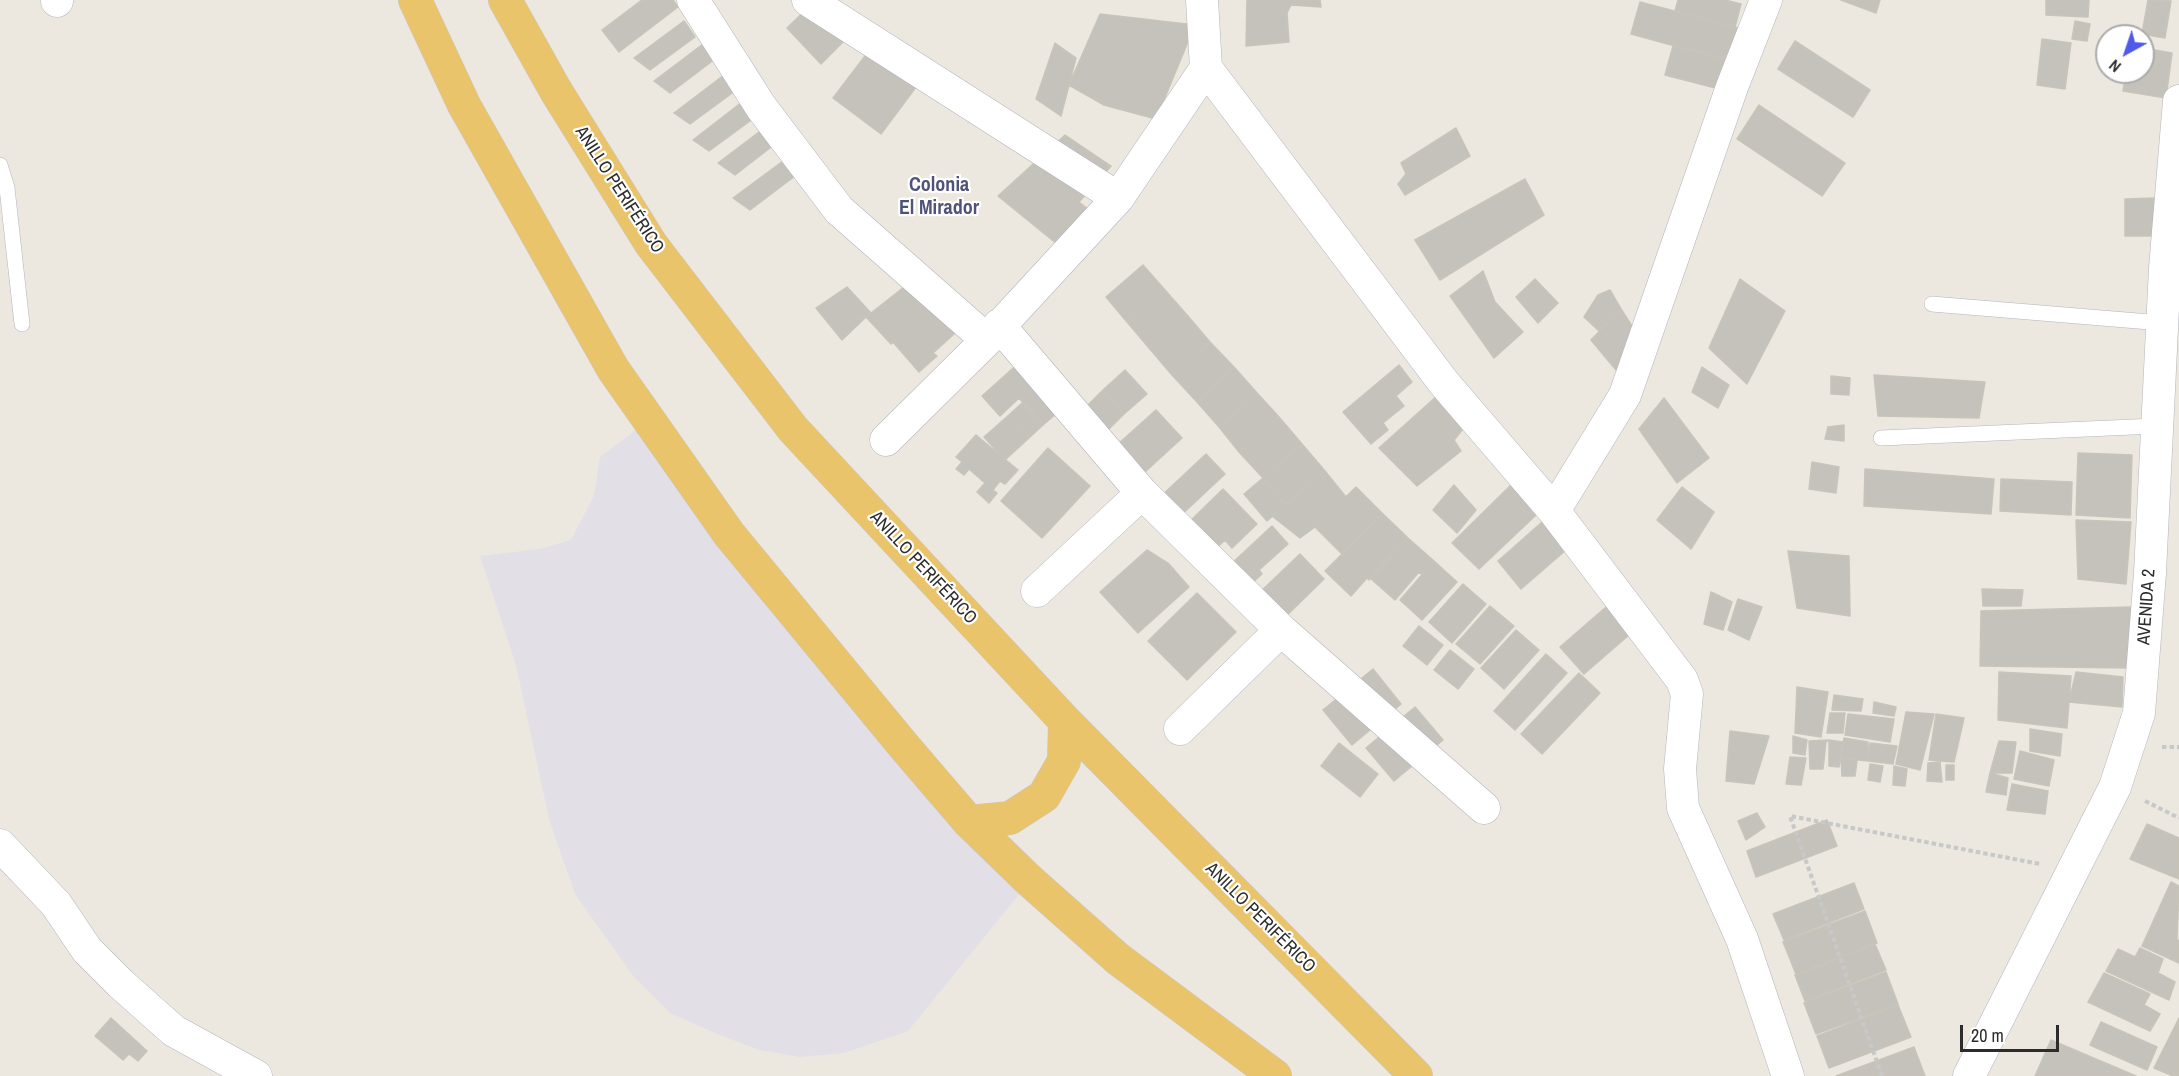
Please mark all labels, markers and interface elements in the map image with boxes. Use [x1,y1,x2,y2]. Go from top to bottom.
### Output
north arrow [2095,24,2155,84]
text: N [2104,55,2125,78]
street label: ANILLO PERIFÉRICO [570,123,668,257]
district label: Colonia El Mirador [899,174,979,221]
street label: ANILLO PERIFÉRICO [865,507,981,629]
street label: AVENIDA 2 [2134,568,2160,646]
street label: ANILLO PERIFÉRICO [1200,858,1320,978]
scale bar [1963,1013,2062,1051]
text: 20 m [1971,1023,2004,1048]

